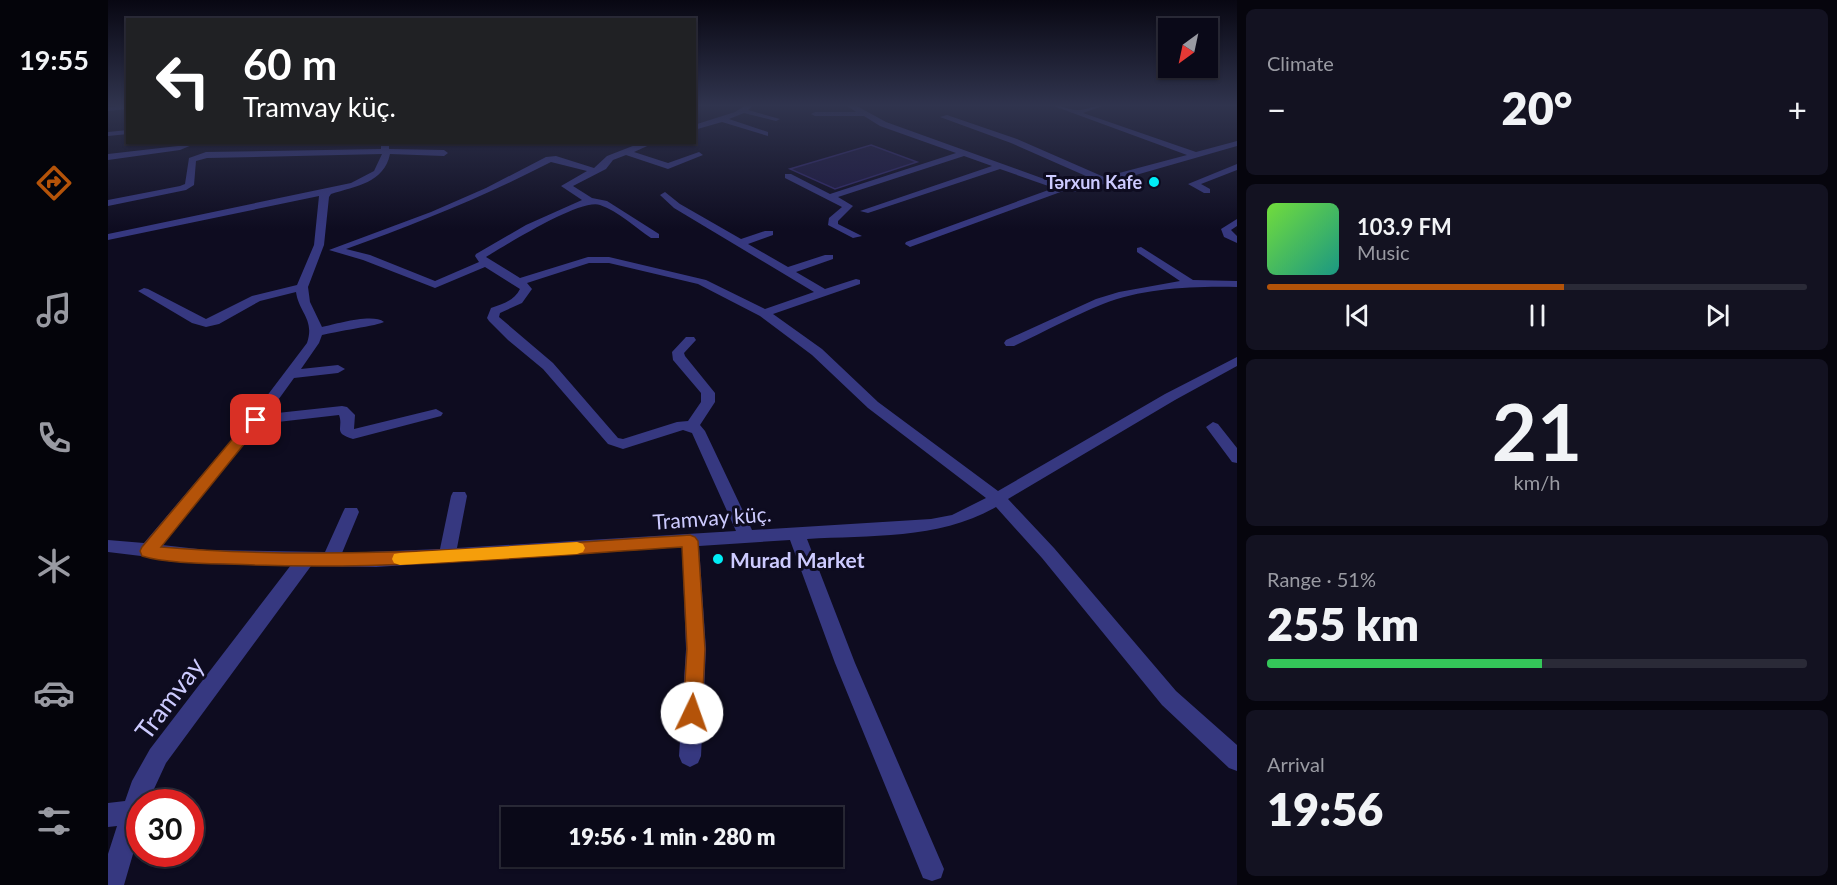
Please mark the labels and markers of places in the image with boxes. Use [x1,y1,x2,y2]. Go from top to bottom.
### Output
place label: Tərxun Kafe [1046,171,1142,193]
marker: Tərxun Kafe [1147,175,1161,189]
pin [230,394,281,445]
place label: Murad Market [730,547,865,572]
marker: Murad Market [711,552,725,566]

